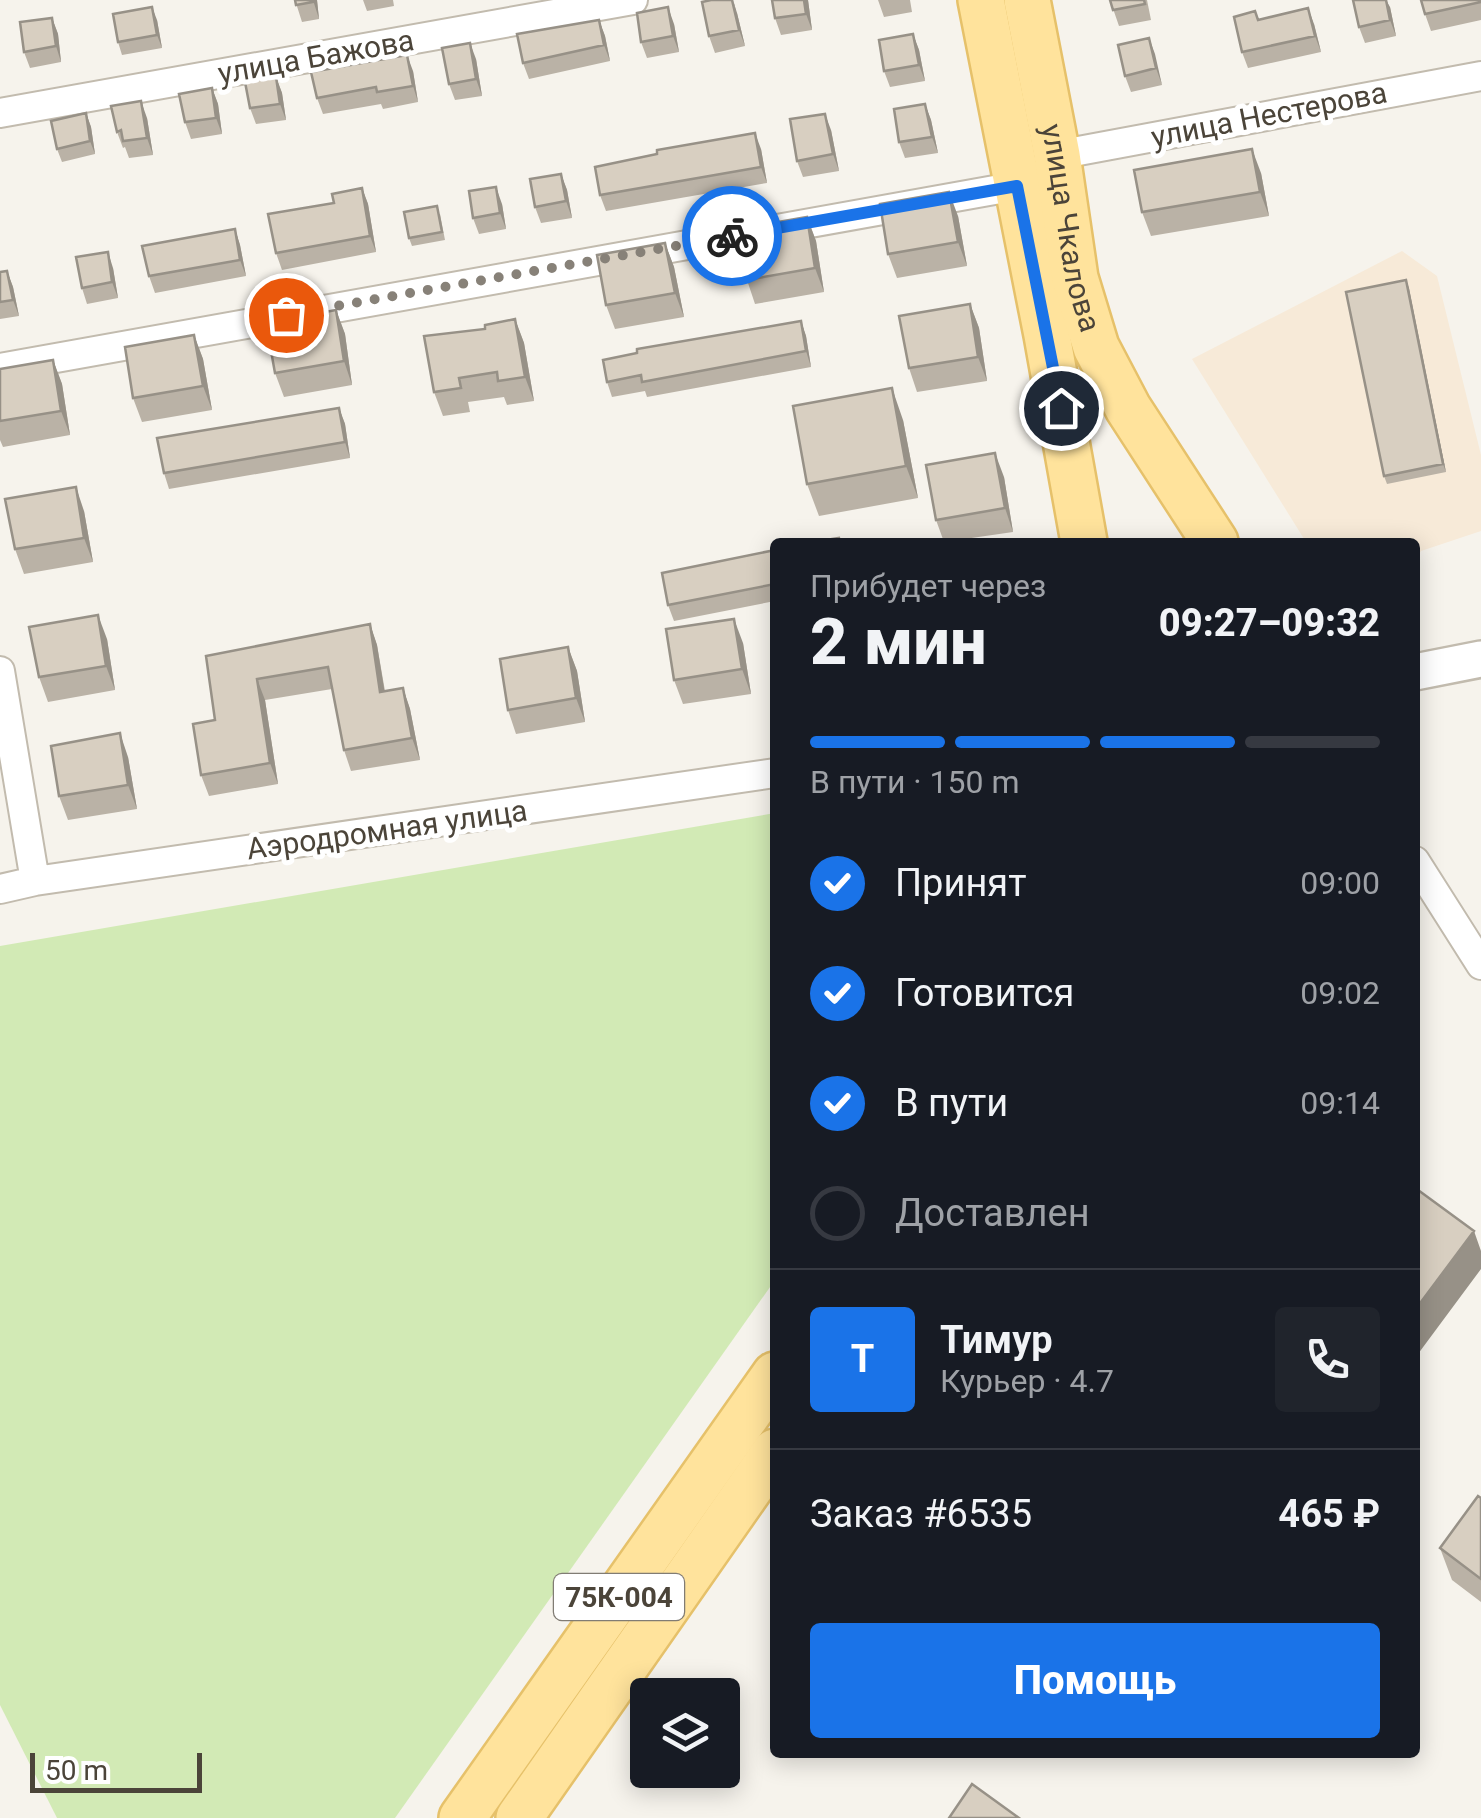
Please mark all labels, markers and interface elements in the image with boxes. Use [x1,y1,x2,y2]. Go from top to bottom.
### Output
street label: улица Бажова [215,22,417,91]
street label: улица Нестерова [1148,74,1390,155]
street label: улица Чкалова [1034,121,1108,336]
courier [682,186,782,286]
icon: bike [705,209,760,264]
pin [244,273,329,358]
icon: bag [259,288,314,343]
pin [1019,366,1104,451]
icon: home [1034,381,1089,436]
text: Прибудет через [810,567,1046,605]
text: 09:27–09:32 [1159,601,1380,645]
text: 2 мин [810,604,987,680]
text: В пути · 150 m [810,763,1020,801]
street label: Аэродромная улица [244,792,529,867]
icon: check [810,856,865,911]
text: Принят [895,861,1026,905]
text: 09:00 [1300,864,1380,902]
icon: check [810,966,865,1021]
text: Готовится [895,971,1074,1015]
text: 09:02 [1300,974,1380,1012]
icon: check [810,1076,865,1131]
text: В пути [895,1081,1008,1125]
text: 09:14 [1300,1084,1380,1122]
text: Доставлен [895,1191,1090,1235]
button: phone [1275,1307,1380,1412]
text: Тимур [940,1318,1053,1362]
text: Т [851,1337,874,1381]
text: Курьер · 4.7 [940,1362,1114,1400]
text: Заказ #6535 [810,1492,1032,1536]
text: 465 ₽ [1278,1492,1380,1536]
road number: 75К-004 [554,1574,684,1620]
button: Помощь [810,1623,1380,1738]
map controls [630,1678,740,1788]
button: layers [630,1678,740,1788]
scale bar [30,1748,202,1792]
text: 50 m [45,1754,108,1787]

